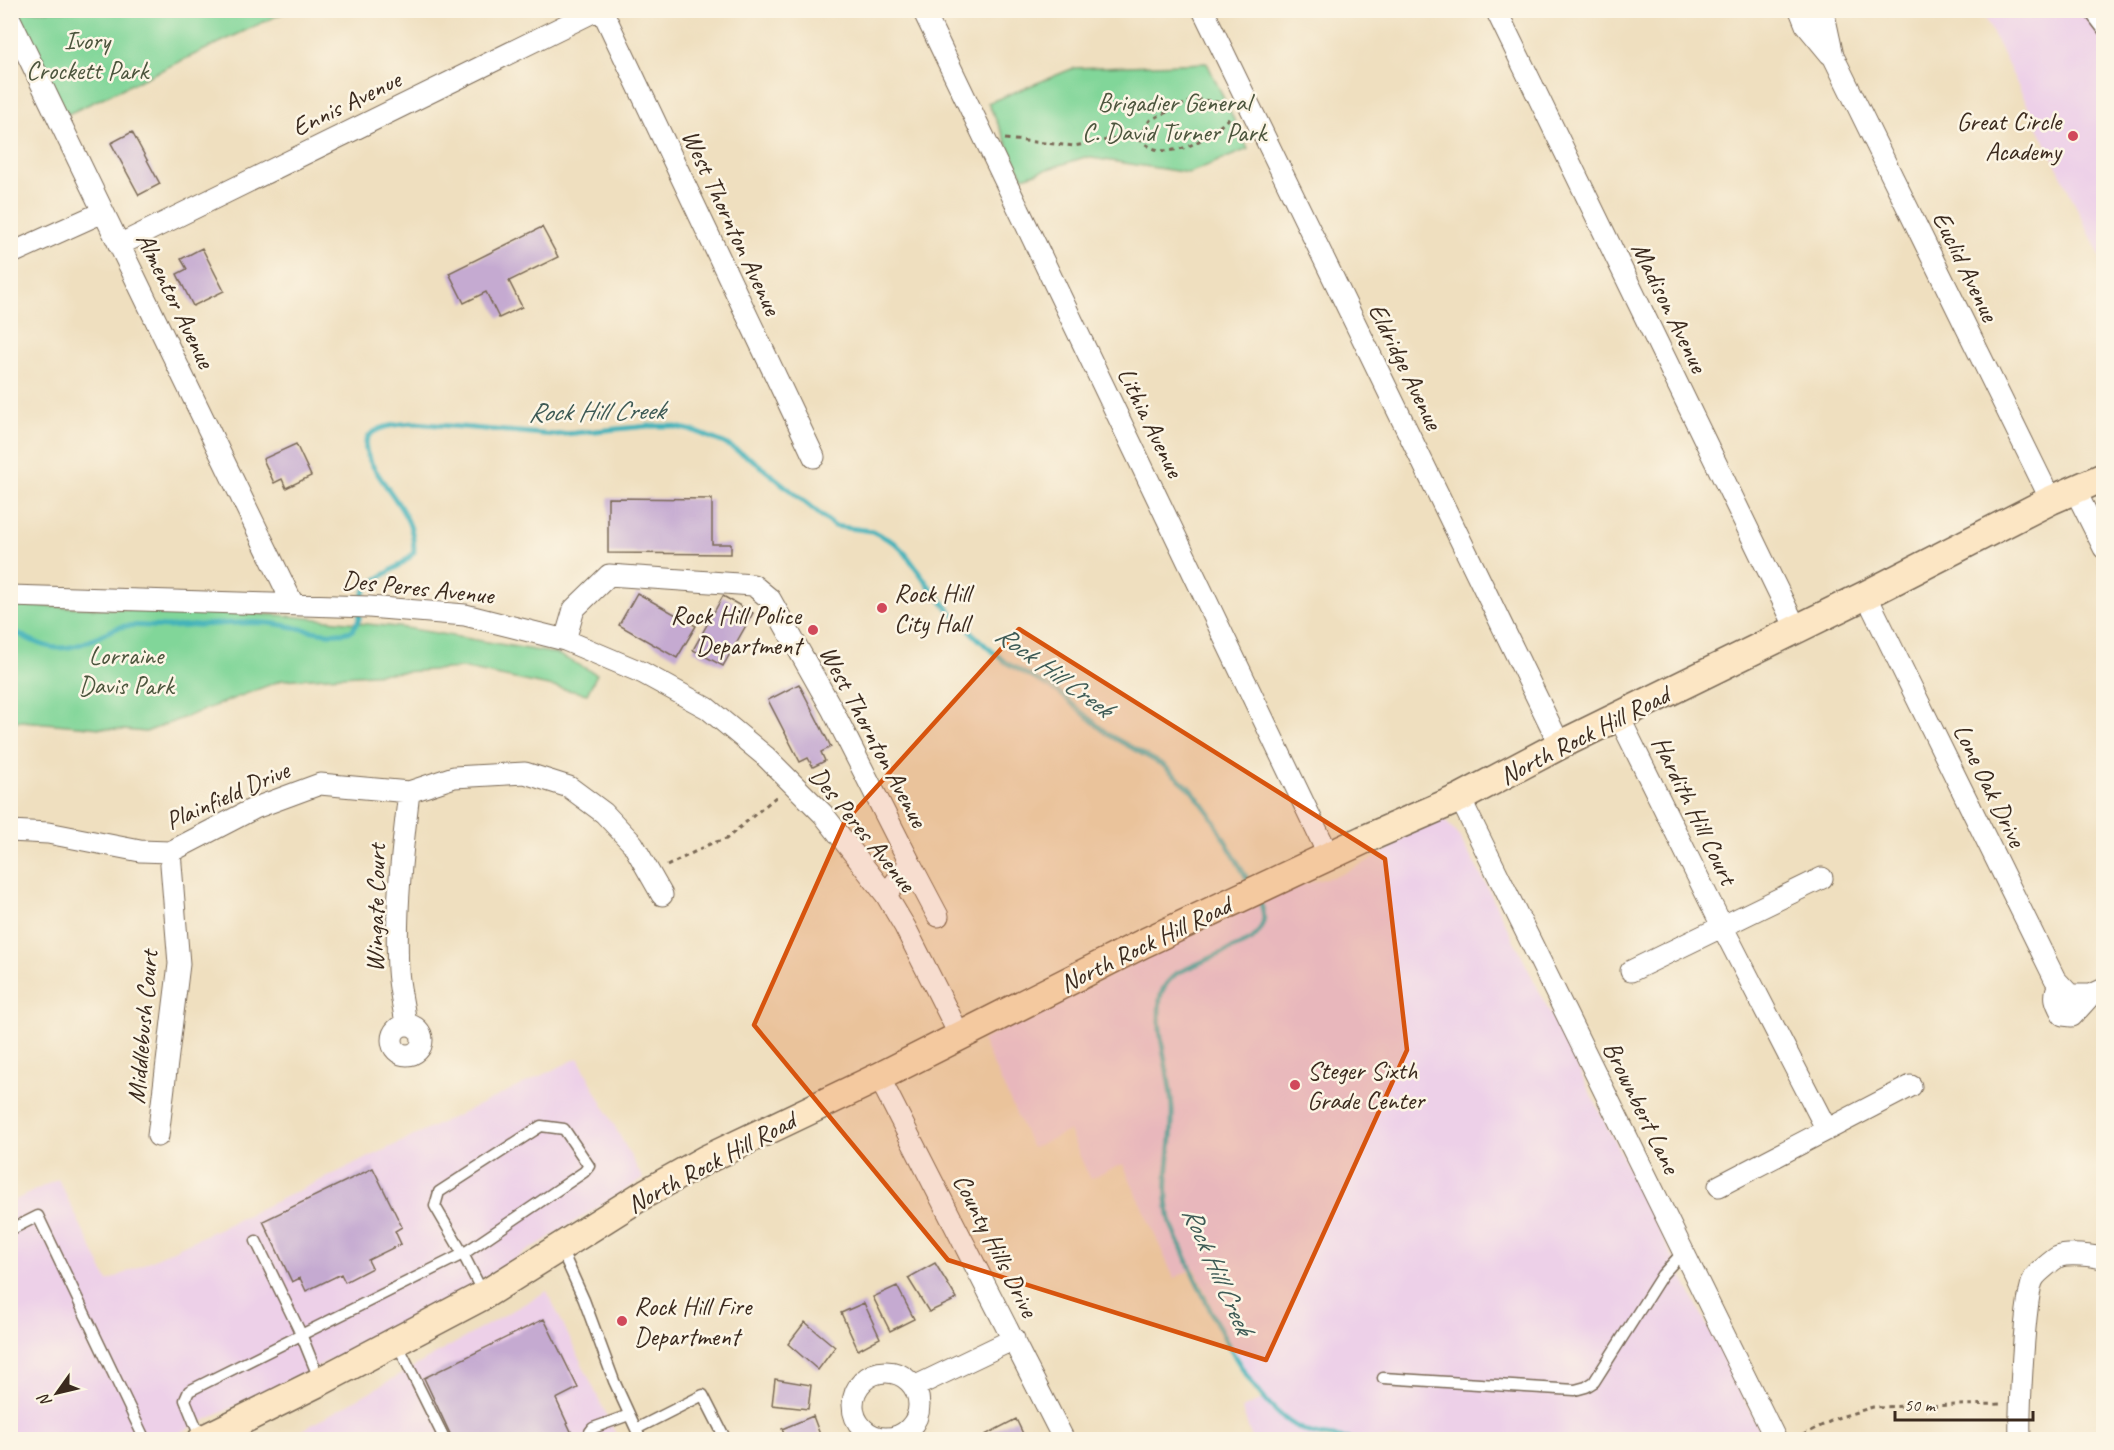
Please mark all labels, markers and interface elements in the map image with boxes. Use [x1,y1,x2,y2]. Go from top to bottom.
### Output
park label: Ivory Crockett Park [26,24,150,87]
street label: Ennis Avenue [286,62,408,144]
park label: Brigadier General C. David Turner Park [1082,86,1269,149]
place label: Great Circle Academy [1956,105,2064,168]
street label: West Thornton Avenue [674,124,790,322]
marker: Great Circle Academy [2066,129,2080,143]
street label: Euclid Avenue [1925,206,2007,328]
street label: Almentor Avenue [129,227,223,375]
street label: Madison Avenue [1624,237,1716,379]
street label: Eldridge Avenue [1361,298,1451,436]
street label: Lithia Avenue [1110,362,1192,484]
water label: Rock Hill Creek [528,393,669,429]
street label: Des Peres Avenue [341,563,497,612]
place label: Rock Hill City Hall [894,577,975,640]
place label: Rock Hill Police Department [670,599,804,662]
marker: Rock Hill City Hall [875,601,889,615]
water label: Rock Hill Creek [989,617,1123,728]
marker: Rock Hill Police Department [806,623,820,637]
park label: Lorraine Davis Park [79,639,176,702]
street label: West Thornton Avenue [812,640,936,834]
street label: North Rock Hill Road [1494,677,1678,792]
street label: Lone Oak Drive [1946,718,2034,853]
street label: Hardith Hill Court [1644,731,1746,892]
street label: Plainfield Drive [160,753,296,837]
street label: Des Peres Avenue [802,760,924,900]
street label: Wingate Court [358,841,393,972]
street label: North Rock Hill Road [1054,887,1239,1000]
street label: Middlebush Court [119,946,166,1105]
street label: Brownbert Lane [1595,1036,1689,1181]
place label: Steger Sixth Grade Center [1307,1054,1426,1117]
marker: Steger Sixth Grade Center [1288,1078,1302,1092]
street label: North Rock Hill Road [621,1102,804,1221]
street label: County Hills Drive [945,1168,1046,1324]
water label: Rock Hill Creek [1175,1201,1263,1344]
place label: Rock Hill Fire Department [634,1290,754,1353]
marker: Rock Hill Fire Department [615,1314,629,1328]
north arrow [27,1363,87,1423]
scale bar [1895,1384,2033,1422]
text: N [33,1389,56,1411]
text: 50 m [1904,1394,1937,1416]

